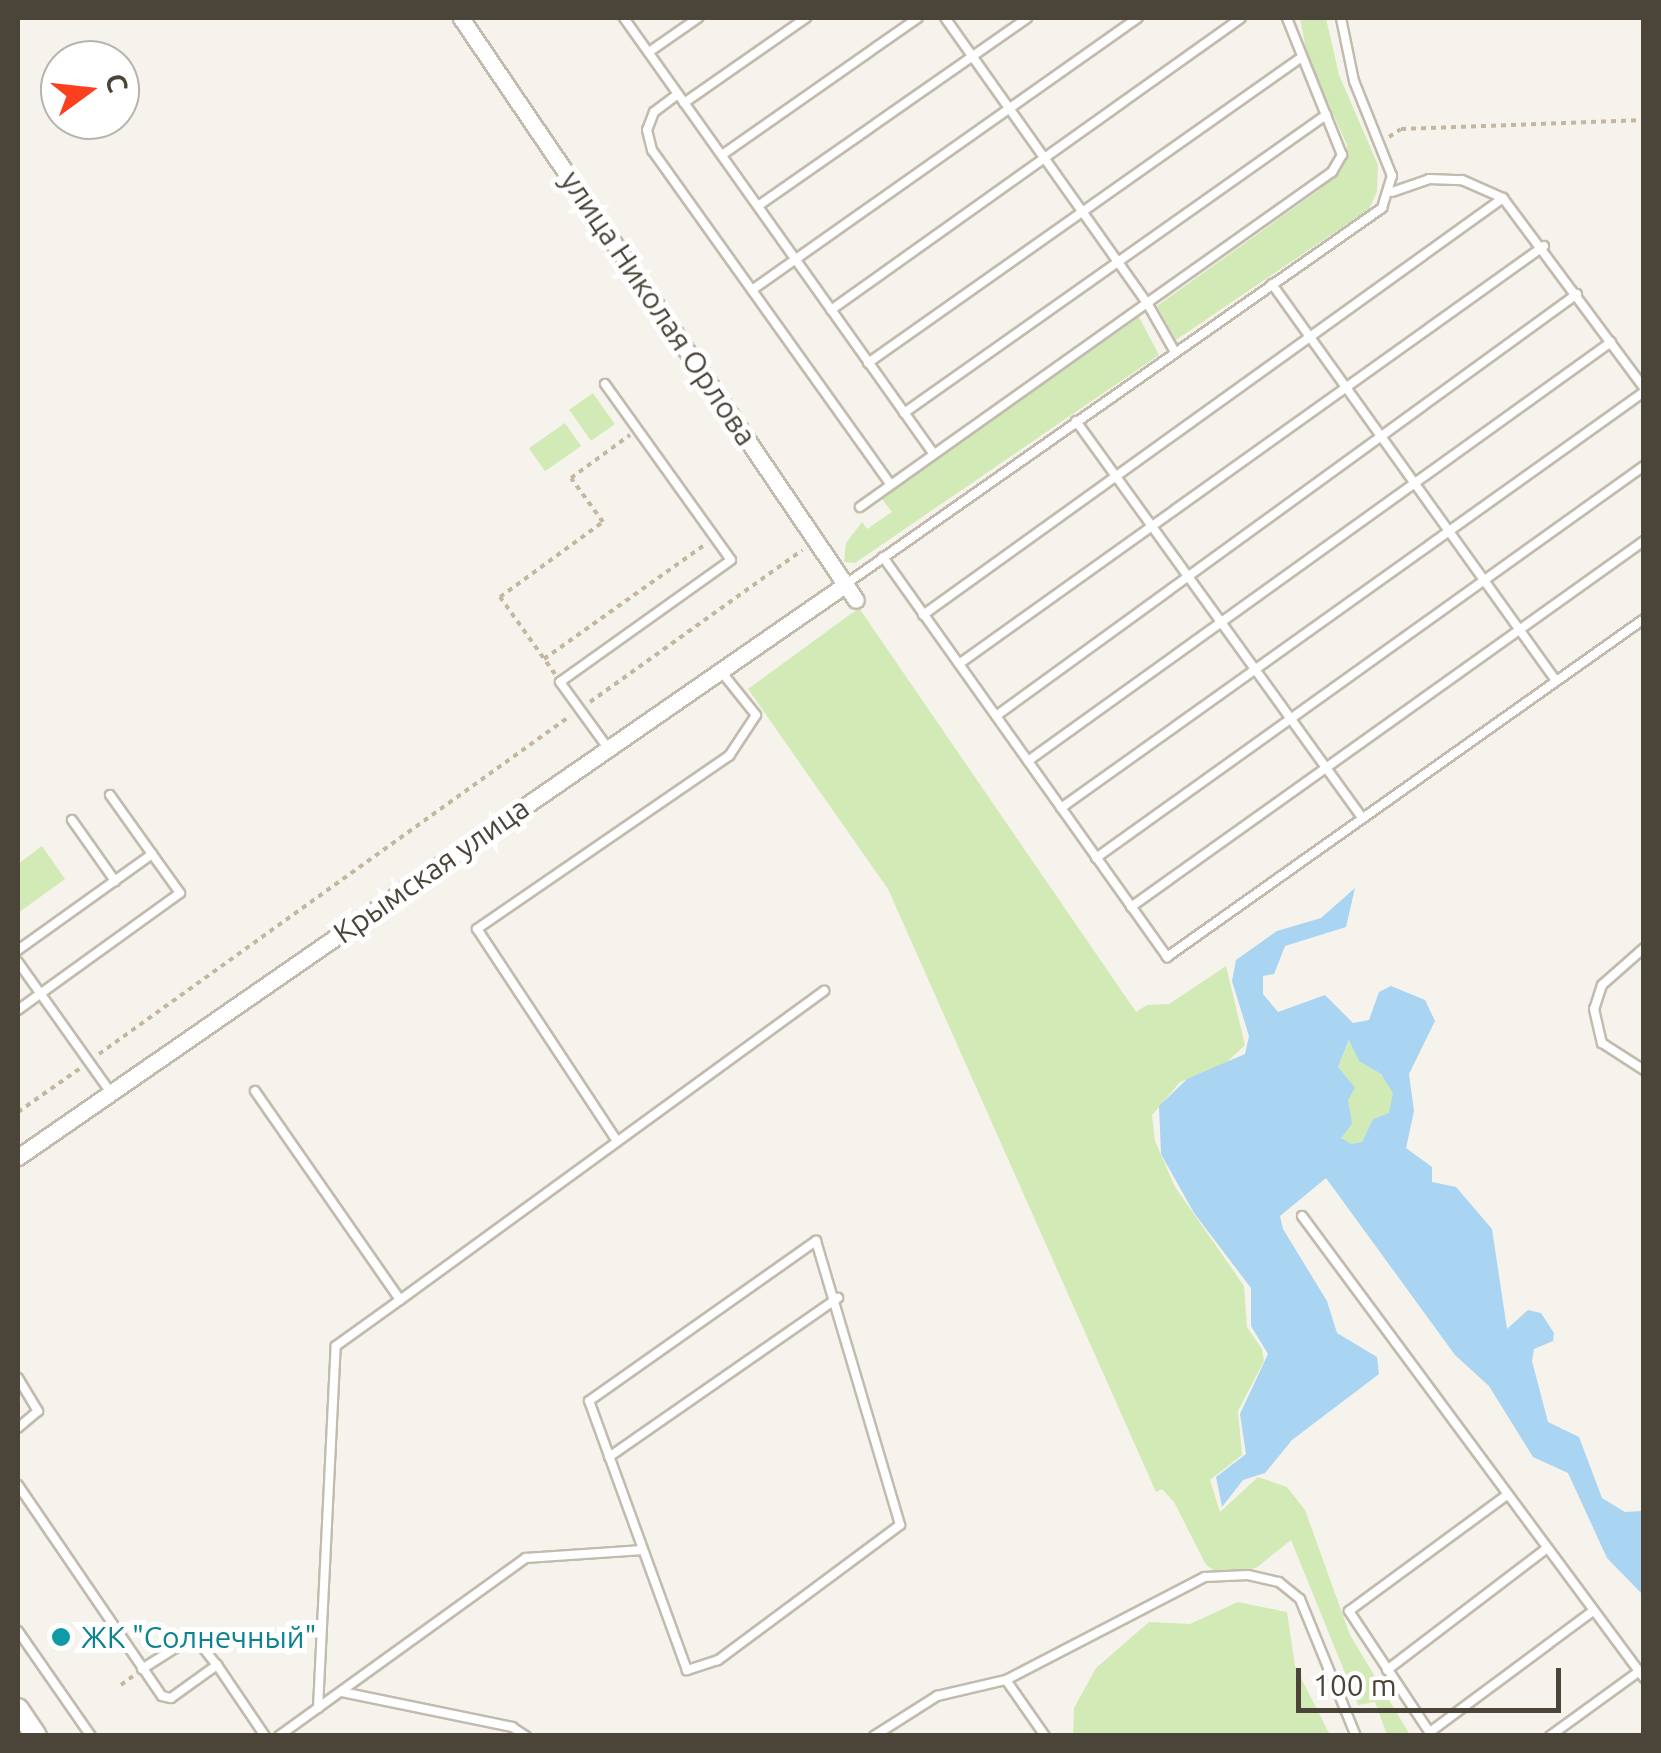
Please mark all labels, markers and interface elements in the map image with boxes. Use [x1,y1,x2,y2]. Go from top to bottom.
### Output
north arrow [40,40,140,140]
text: С [100,70,135,95]
street label: улица Николая Орлова [554,164,764,452]
street label: Крымская улица [327,789,535,951]
place label: ЖК "Солнечный" [81,1619,317,1655]
marker: ЖК "Солнечный" [50,1626,72,1648]
scale bar [1301,1648,1566,1710]
text: 100 m [1313,1668,1397,1702]

